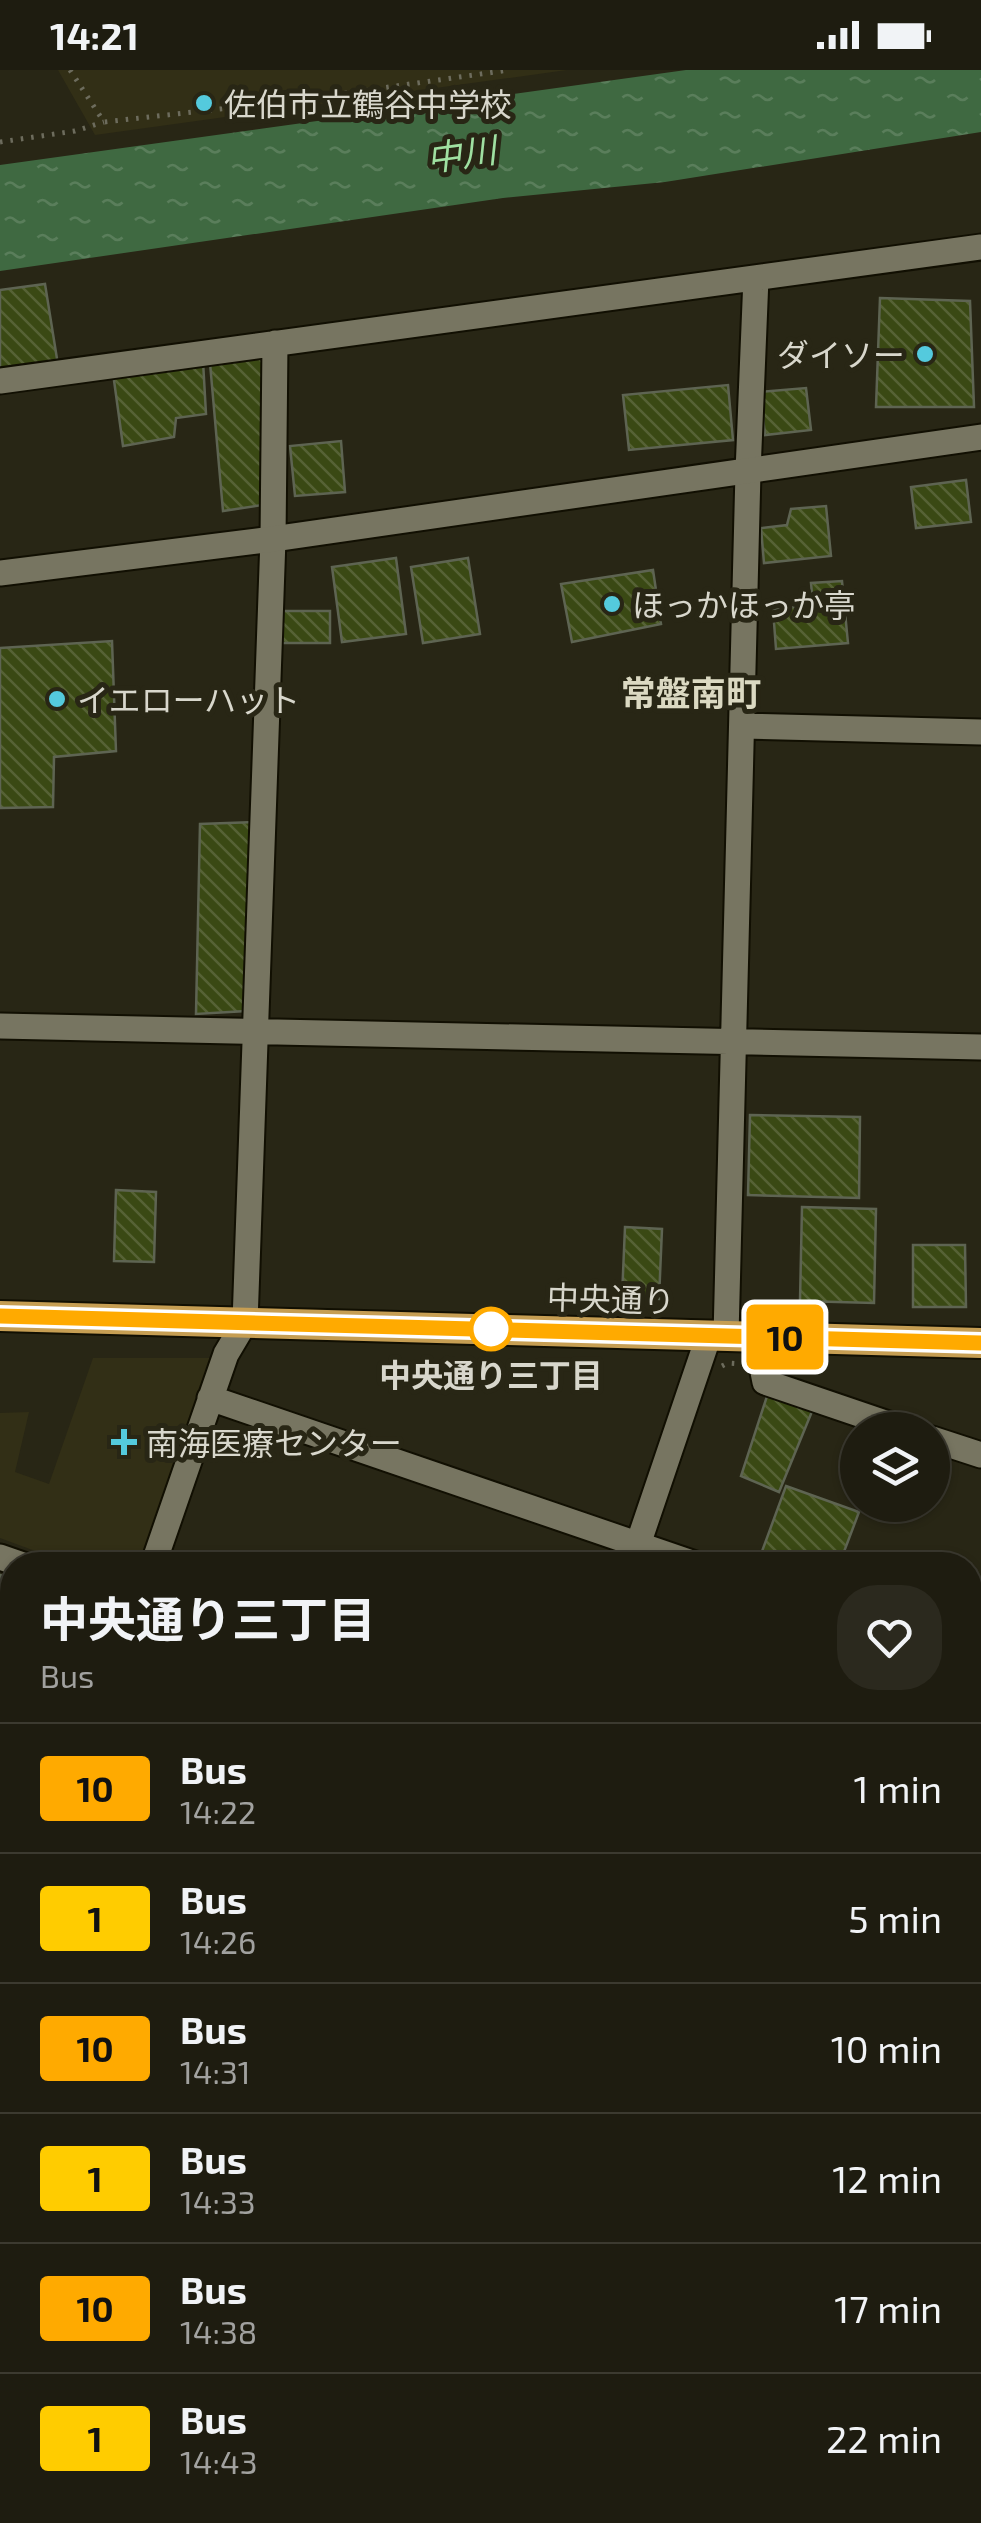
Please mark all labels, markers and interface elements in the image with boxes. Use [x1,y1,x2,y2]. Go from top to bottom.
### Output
text: 14:21 [50,12,139,58]
place label: 佐伯市立鶴谷中学校 [224,84,512,122]
marker: 佐伯市立鶴谷中学校 [193,92,215,114]
water label: 中川 [423,127,503,179]
place label: ダイソー [777,335,905,373]
marker: ダイソー [914,343,936,365]
place label: ほっかほっか亭 [632,585,856,623]
marker: ほっかほっか亭 [601,593,623,615]
district label: 常盤南町 [621,671,761,713]
place label: イエローハット [77,680,300,718]
marker: イエローハット [46,688,68,710]
street label: 中央通り [546,1277,676,1319]
line badge: 10 [740,1304,830,1370]
marker: 中央通り三丁目 [470,1308,512,1350]
text: 10 [766,1316,804,1358]
place label: 中央通り三丁目 [379,1355,603,1393]
map controls [840,1412,950,1522]
button: layers [840,1412,950,1522]
place label: 南海医療センター [146,1423,402,1461]
marker: 南海医療センター [111,1429,137,1455]
button: heart [837,1585,942,1690]
text: 中央通り三丁目 [40,1589,376,1647]
text: Bus [40,1656,94,1694]
text: Bus [180,1746,247,1792]
text: 1 min [854,1765,942,1811]
text: 10 [76,1767,114,1809]
text: 14:22 [180,1792,256,1830]
text: Bus [180,1876,247,1922]
text: 5 min [848,1895,942,1941]
text: 1 [87,1897,103,1939]
text: 14:26 [180,1922,256,1960]
text: Bus [180,2006,247,2052]
text: 10 min [831,2025,942,2071]
text: 10 [76,2027,114,2069]
text: 14:31 [180,2052,251,2090]
text: Bus [180,2136,247,2182]
text: 12 min [832,2155,942,2201]
text: 1 [87,2157,103,2199]
text: 14:33 [180,2182,256,2220]
text: Bus [180,2266,247,2312]
text: 17 min [834,2285,942,2331]
text: 10 [76,2287,114,2329]
text: 14:38 [180,2312,257,2350]
text: Bus [180,2396,247,2442]
text: 22 min [826,2415,942,2461]
text: 1 [87,2417,103,2459]
text: 14:43 [180,2442,257,2480]

